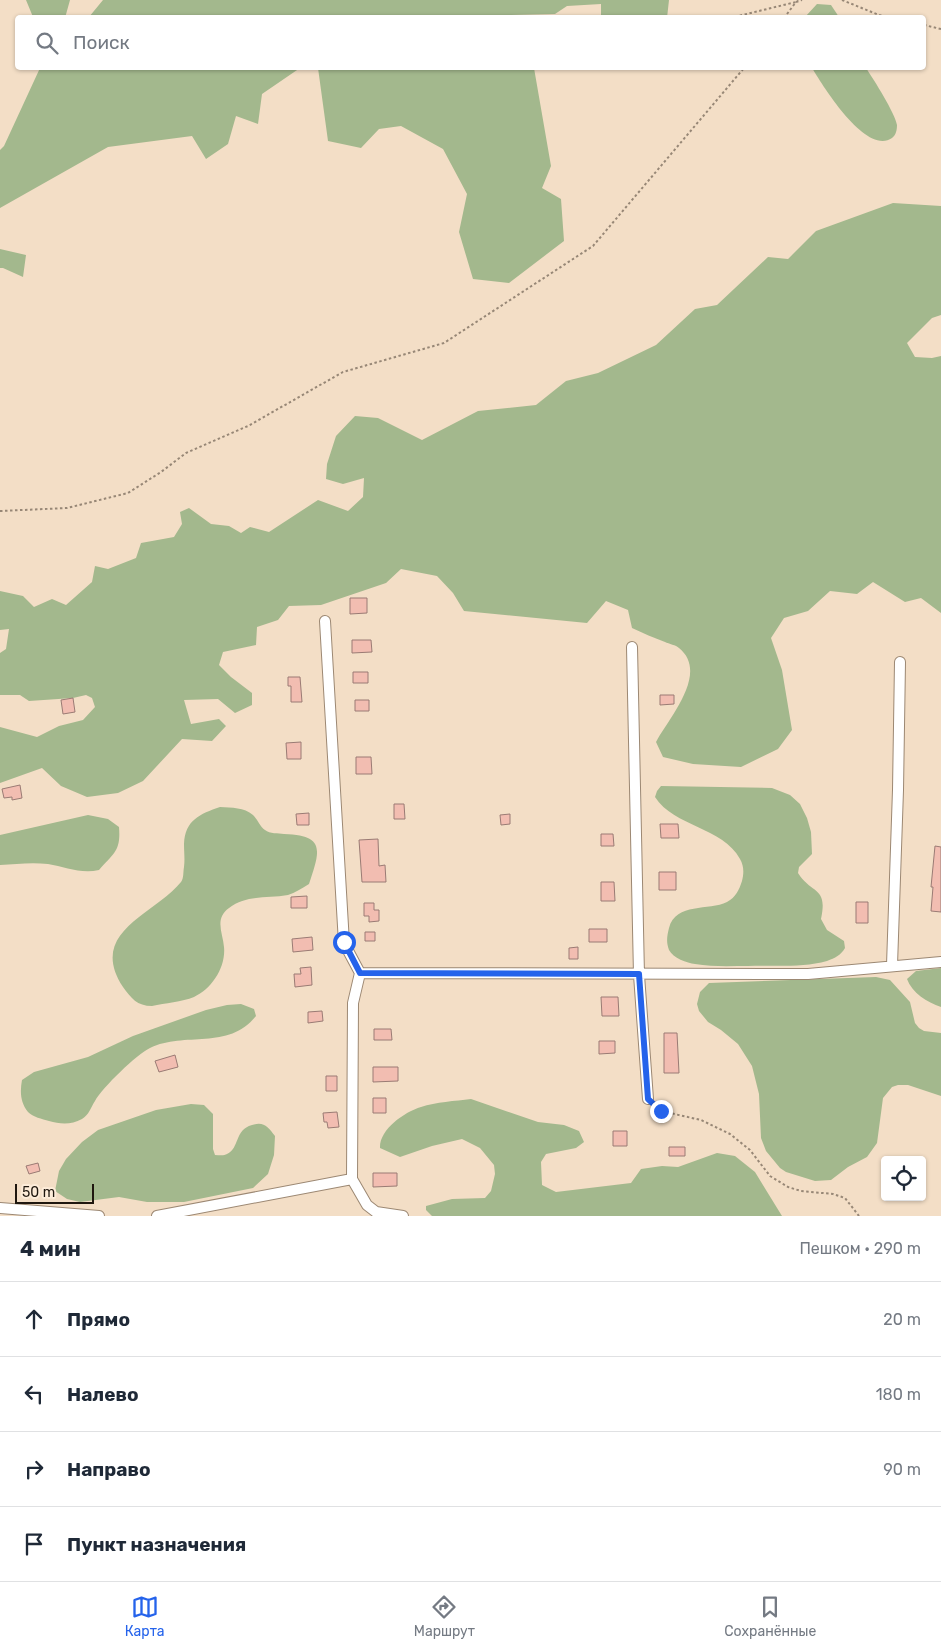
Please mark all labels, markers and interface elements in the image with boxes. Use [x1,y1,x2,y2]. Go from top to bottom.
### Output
search box [15,15,926,70]
icon: search [33,29,61,57]
text: Поиск [73,31,130,54]
route start [333,931,356,954]
route end [650,1100,673,1123]
map controls [881,1156,926,1201]
button: locate [881,1156,926,1201]
scale bar [15,1181,94,1204]
text: 50 m [22,1184,55,1201]
text: 4 мин [20,1236,81,1261]
text: Пешком · 290 m [799,1239,921,1258]
icon: ahead [20,1305,48,1333]
text: Прямо [67,1308,130,1331]
text: 20 m [883,1310,921,1329]
icon: left [20,1380,48,1408]
text: Налево [67,1383,139,1406]
text: 180 m [876,1385,921,1404]
icon: right [20,1455,48,1483]
text: Направо [67,1458,151,1481]
text: 90 m [883,1460,921,1479]
icon: arrive [20,1530,48,1558]
text: Пункт назначения [67,1533,246,1556]
tab: Карта [125,1593,165,1640]
tab: Маршрут [414,1593,475,1640]
tab: Сохранённые [724,1593,816,1640]

